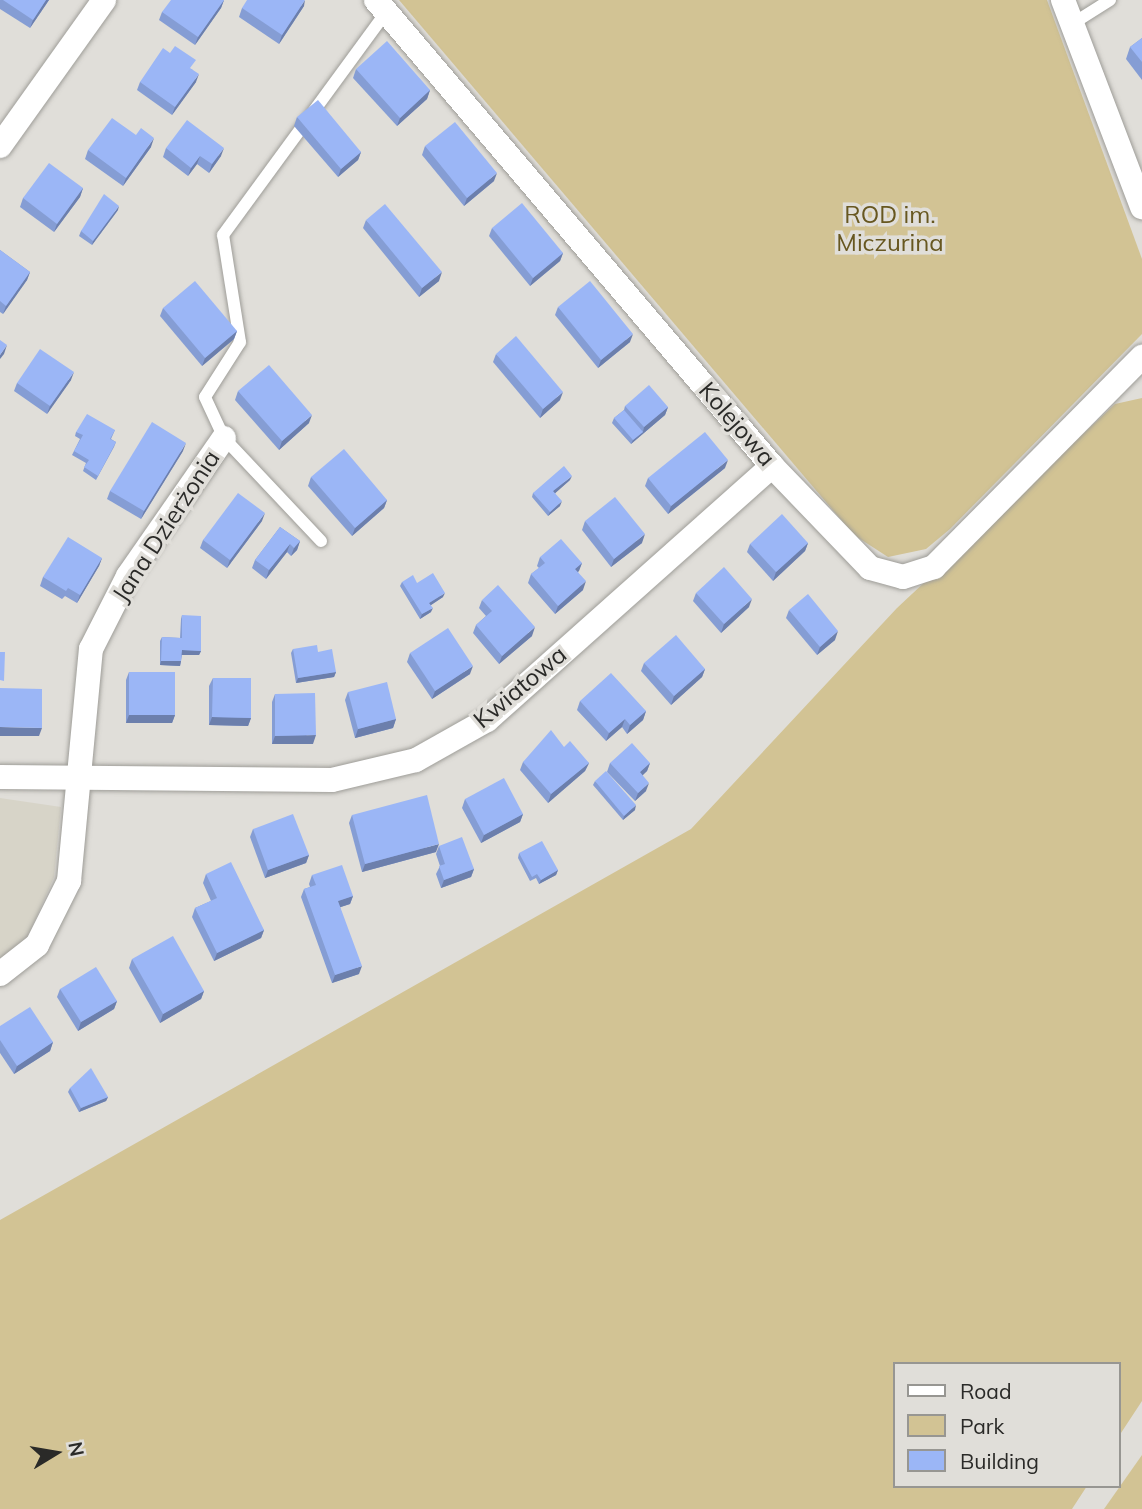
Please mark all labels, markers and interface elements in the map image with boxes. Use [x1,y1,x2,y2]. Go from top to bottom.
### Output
park label: ROD im. Miczurina [836,201,944,257]
street label: Kolejowa [693,376,781,472]
street label: Jana Dzierżonia [106,445,226,607]
street label: Kwiatowa [468,640,572,734]
legend [894,1362,1121,1488]
text: Road [960,1378,1011,1404]
text: Park [960,1413,1004,1439]
north arrow [21,1418,91,1488]
text: N [63,1440,90,1458]
text: Building [960,1448,1039,1474]

